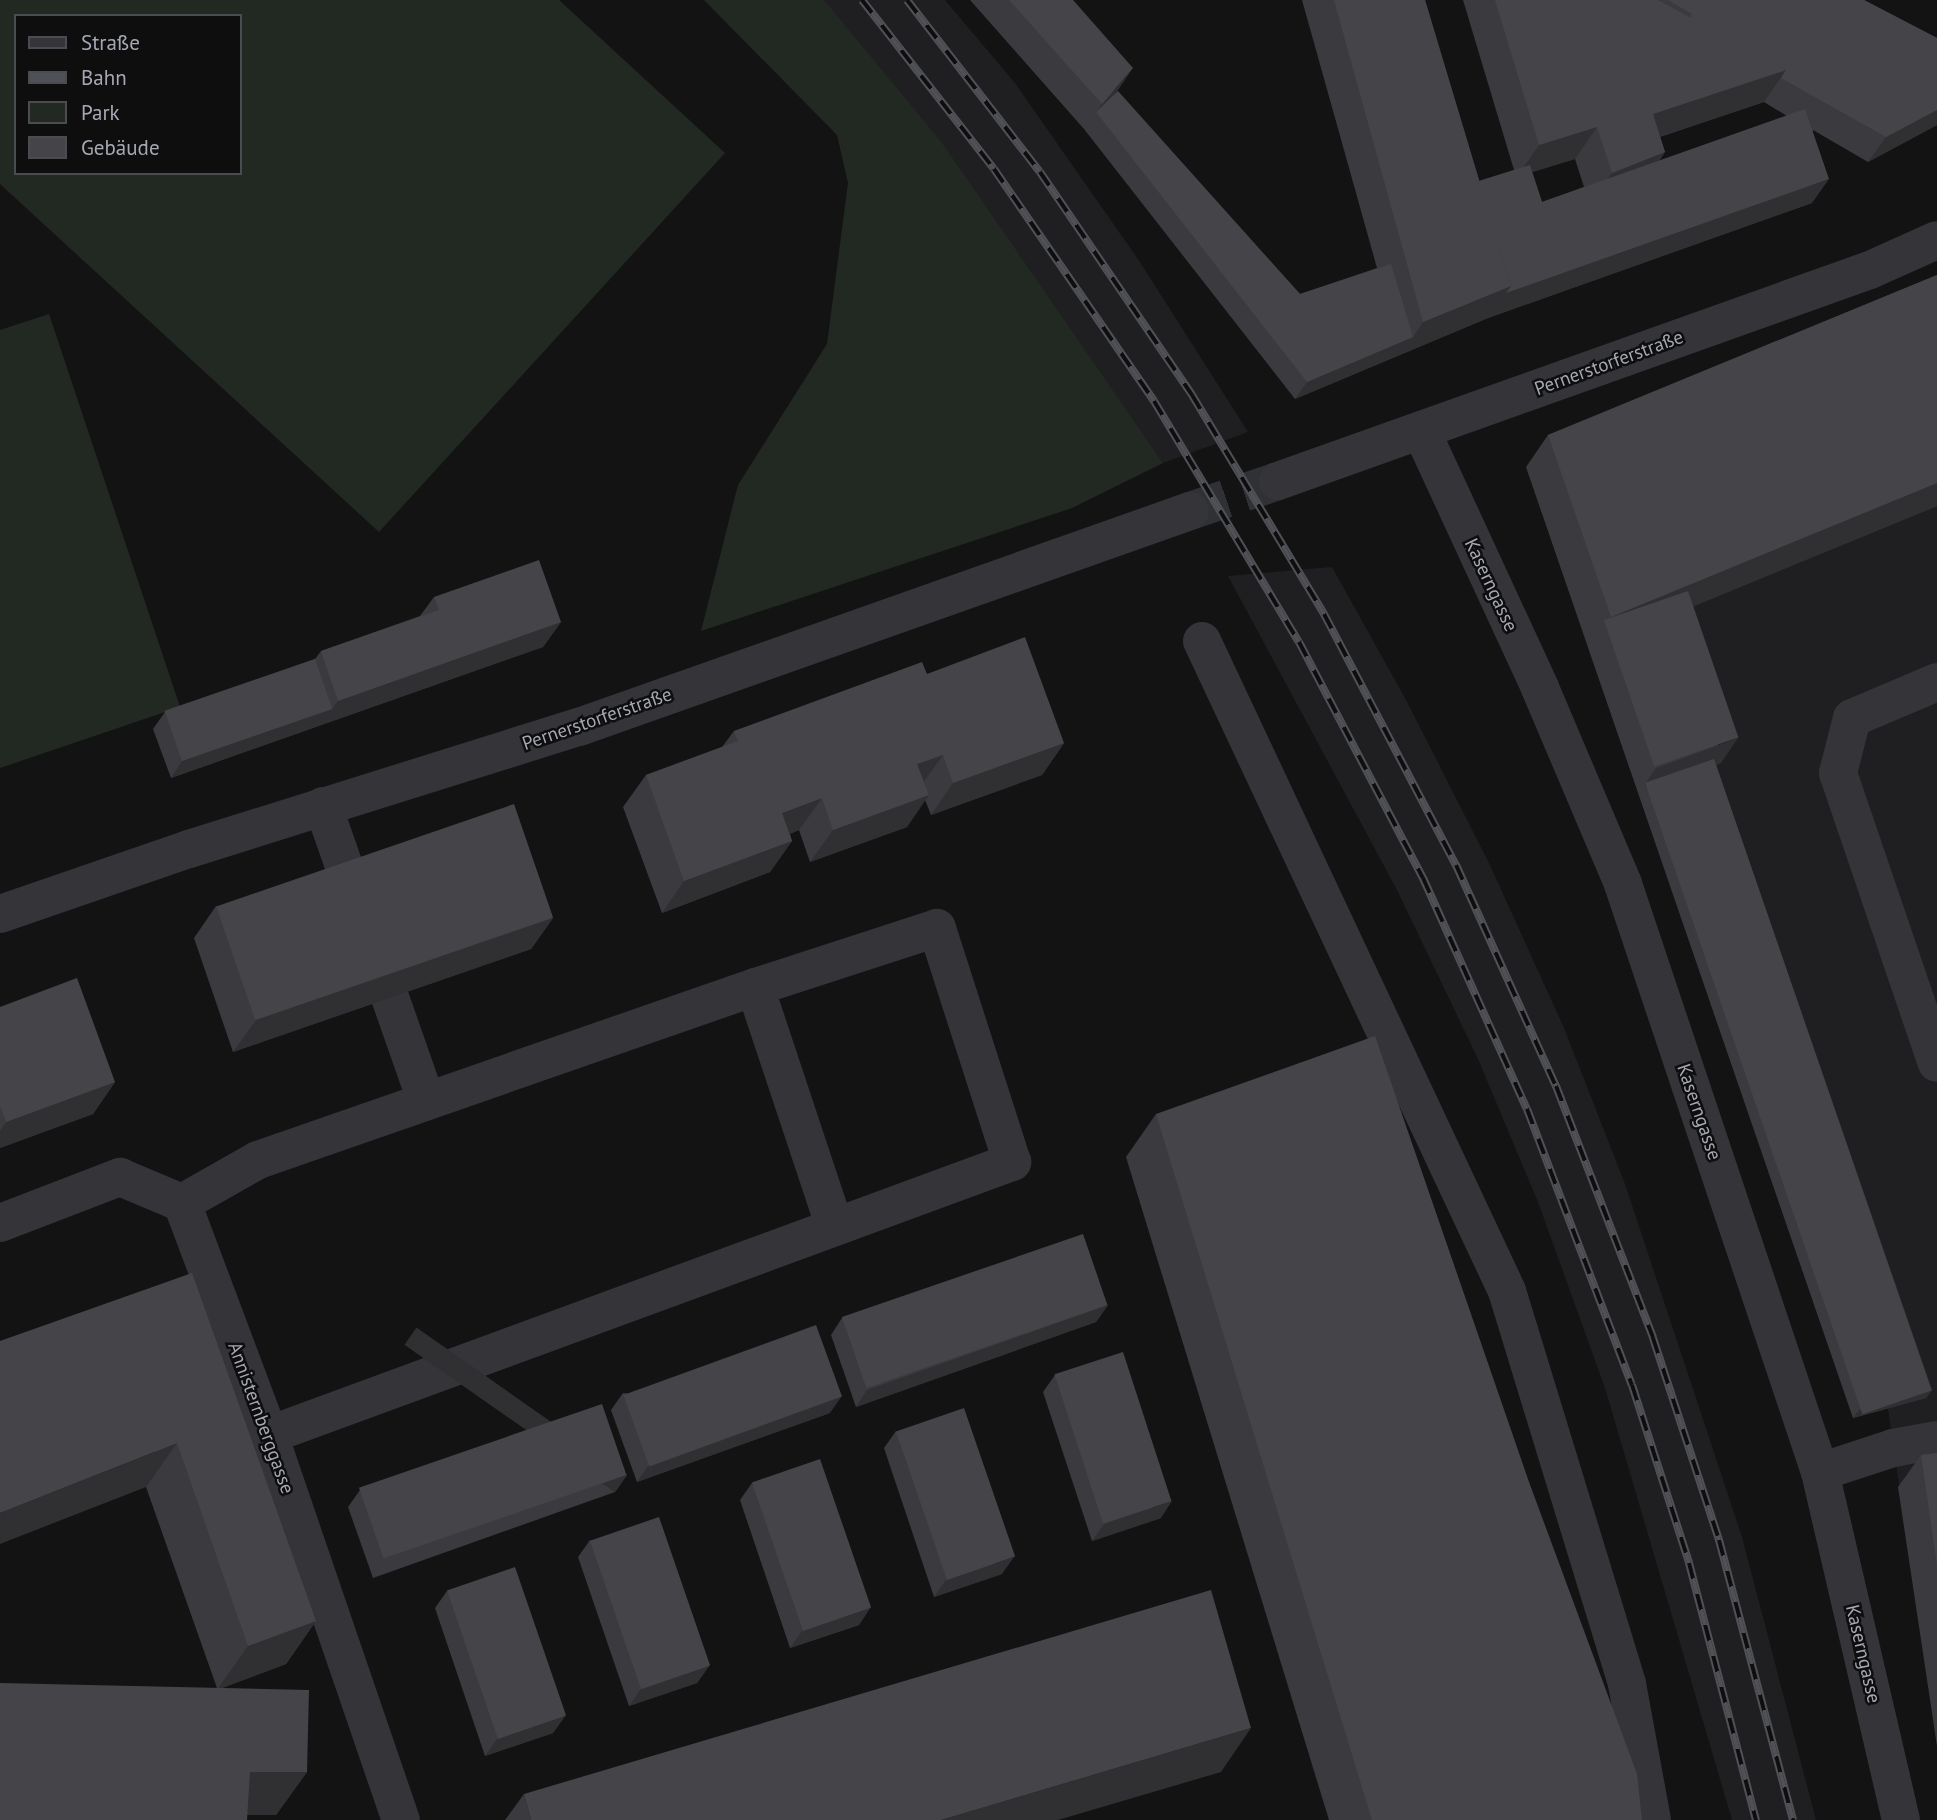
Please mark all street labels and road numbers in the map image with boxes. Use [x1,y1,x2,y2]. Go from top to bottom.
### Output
street label: Pernerstorferstraße [1532,326,1686,400]
street label: Kaserngasse [1459,535,1523,635]
street label: Pernerstorferstraße [519,683,675,755]
street label: Kaserngasse [1672,1061,1726,1163]
street label: Annisternberggasse [223,1339,299,1497]
street label: Kaserngasse [1841,1603,1885,1705]

